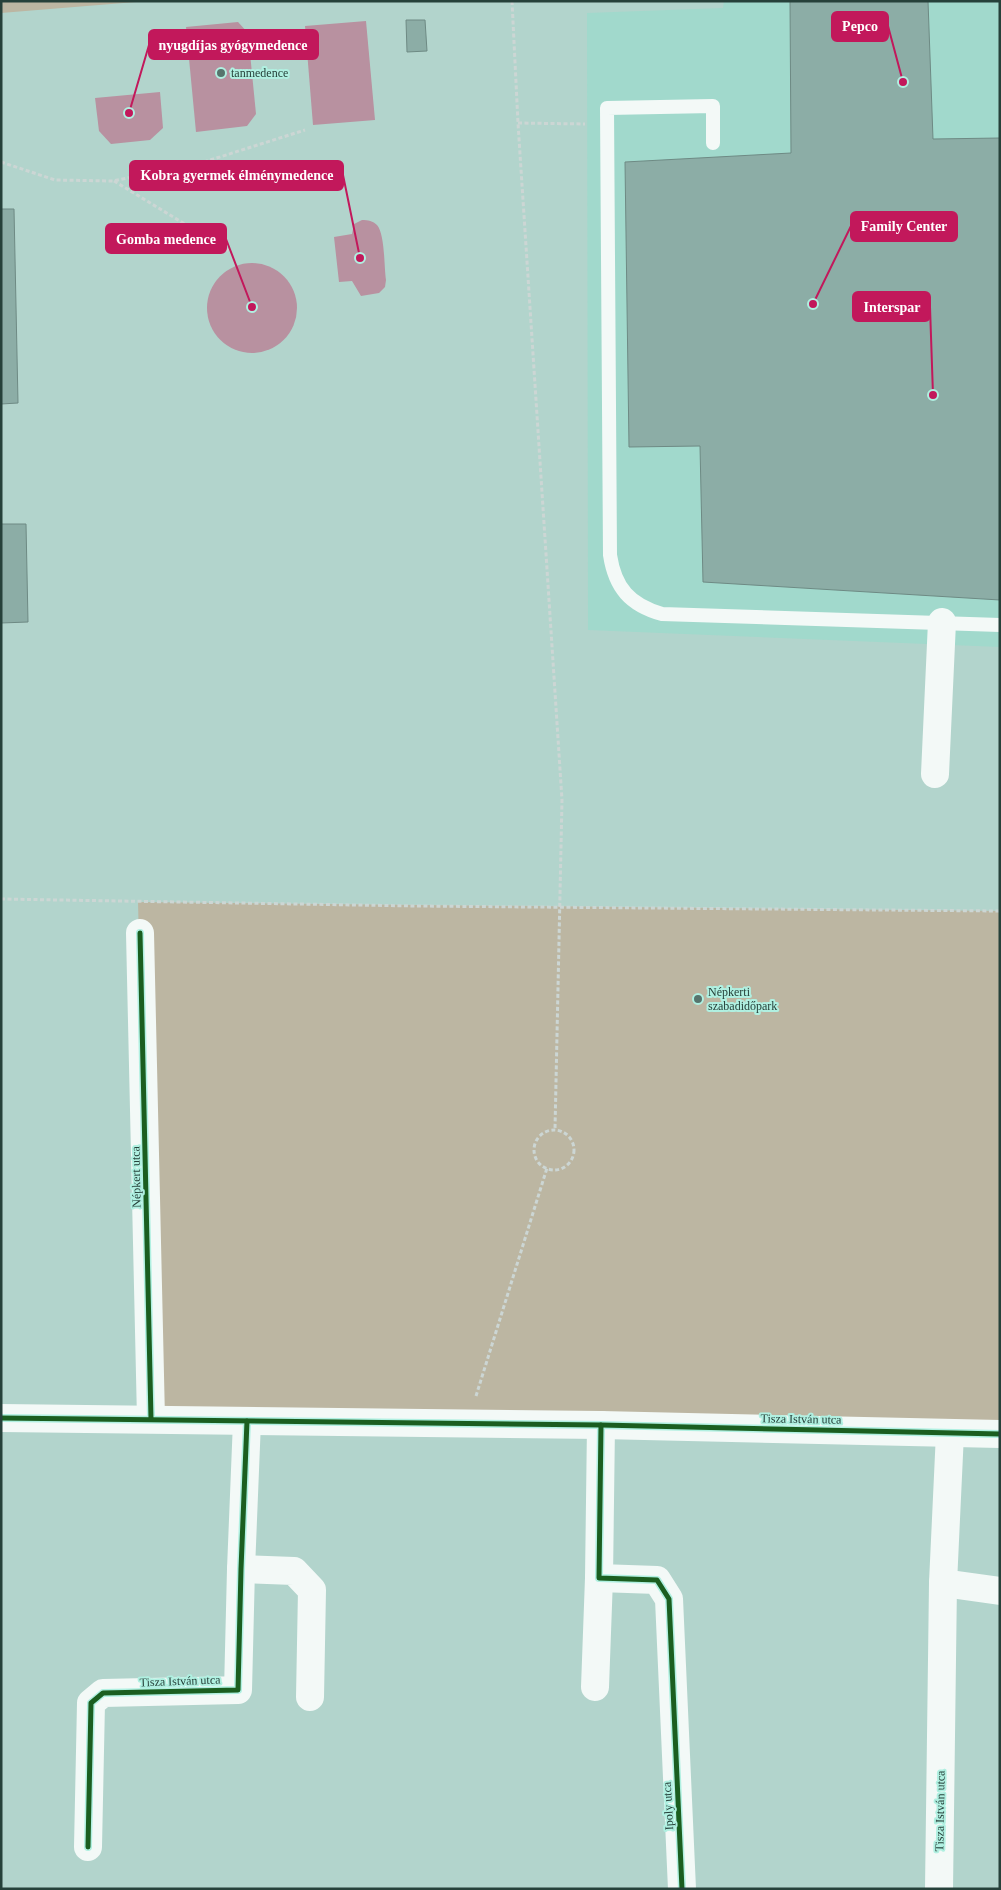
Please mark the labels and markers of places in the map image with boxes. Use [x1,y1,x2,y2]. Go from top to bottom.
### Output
callout: Pepco [832,12,888,41]
callout: nyugdíjas gyógymedence [149,30,318,59]
place label: tanmedence [231,66,288,80]
marker: tanmedence [215,67,227,79]
callout: Kobra gyermek élménymedence [130,161,343,190]
callout: Family Center [851,212,957,241]
callout: Gomba medence [106,224,226,253]
callout: Interspar [853,292,930,321]
place label: Népkerti szabadidőpark [708,985,777,1013]
marker: Népkerti szabadidőpark [692,993,704,1005]

